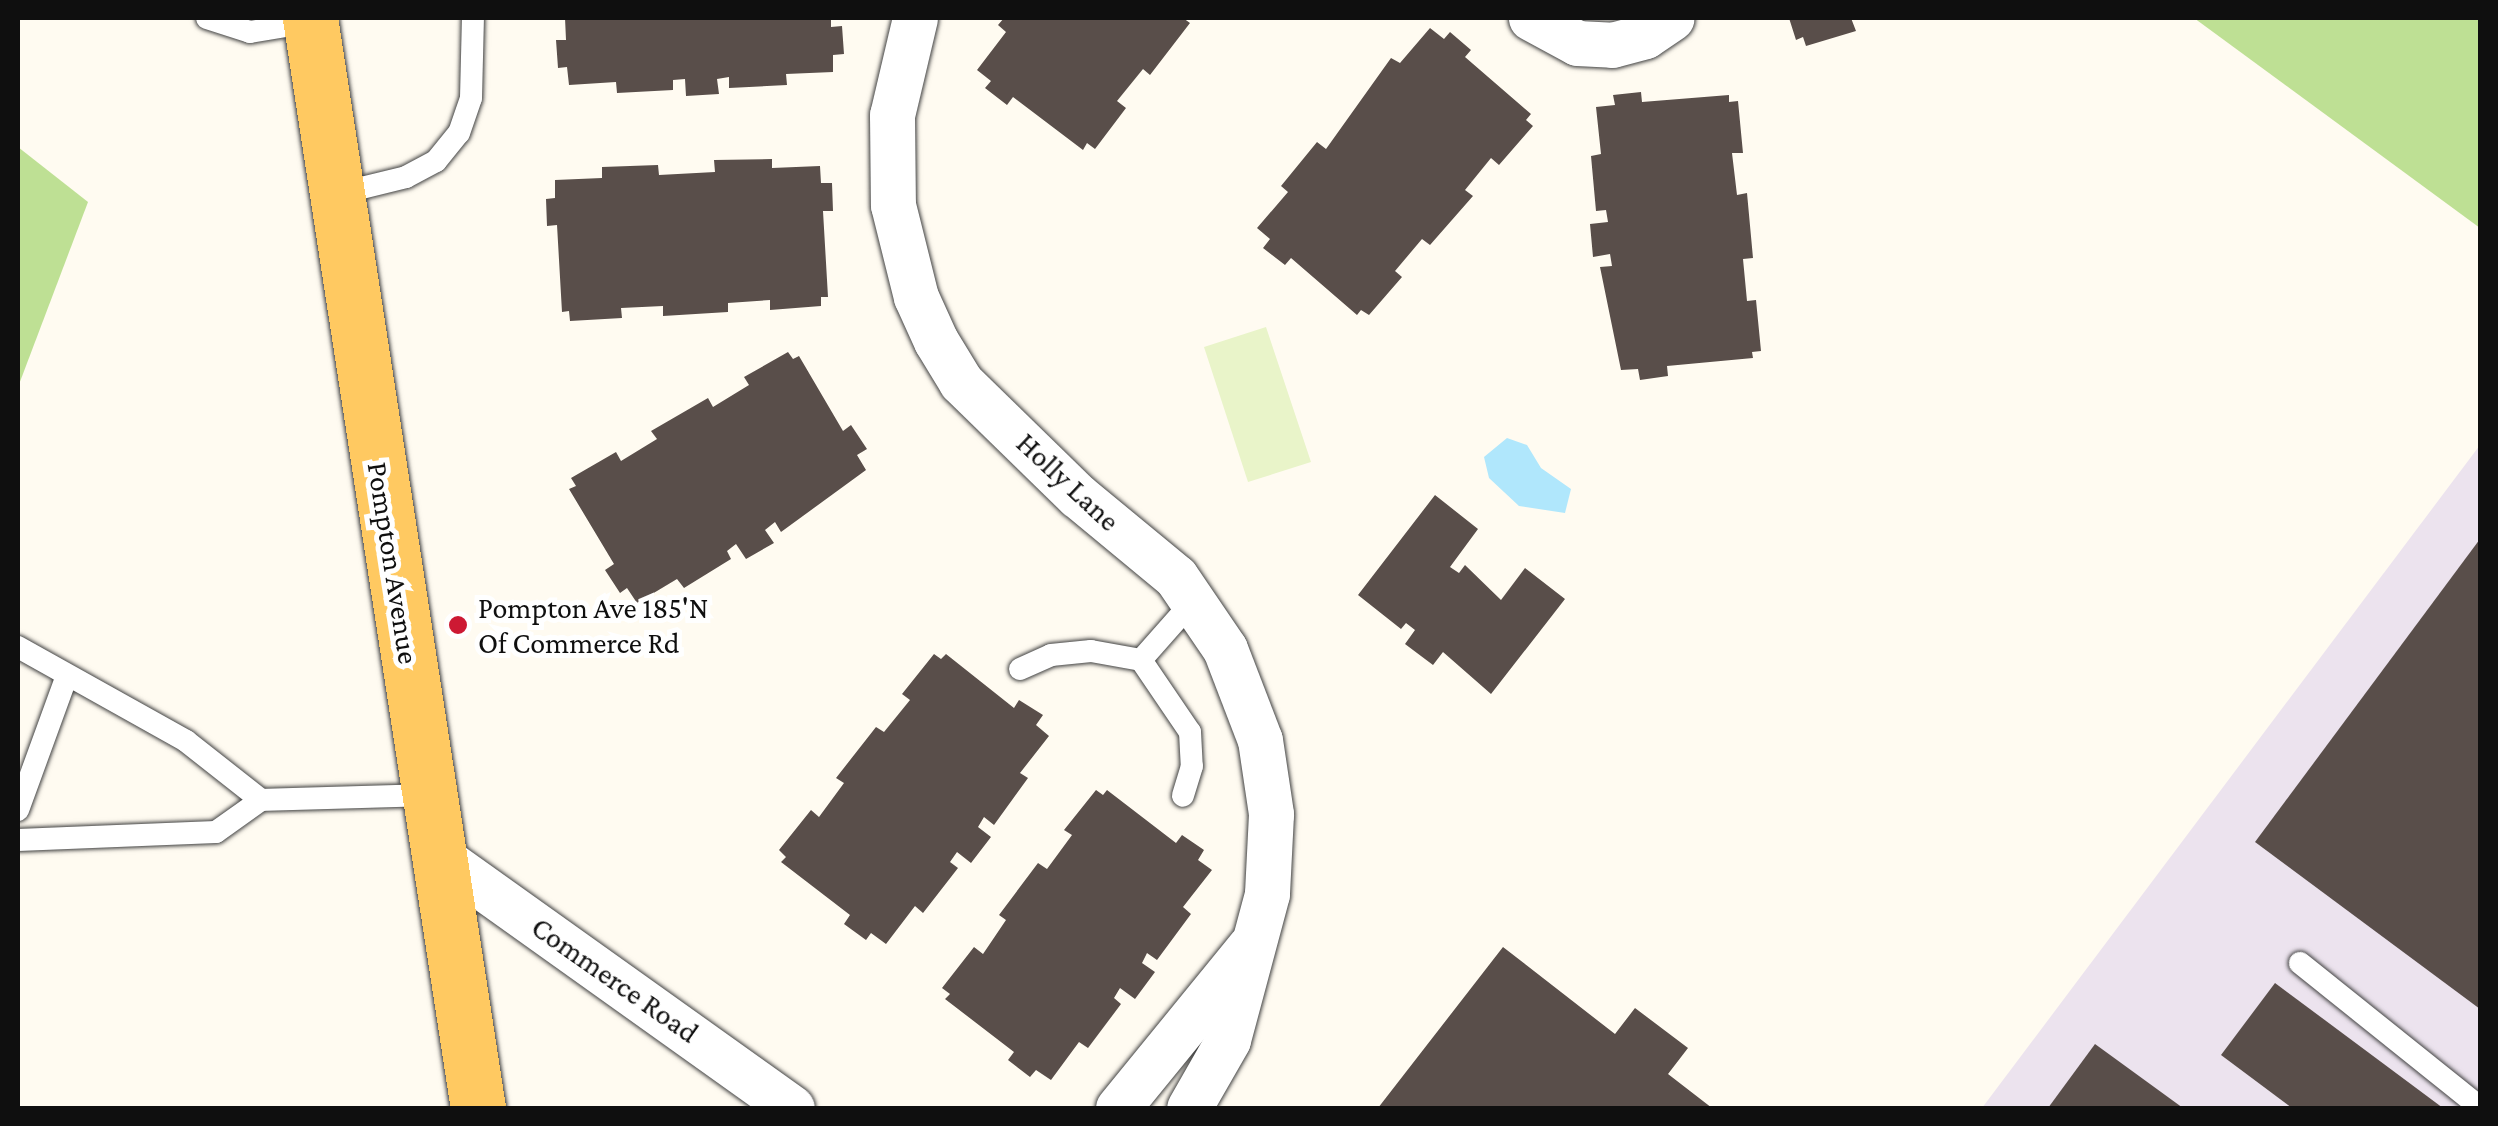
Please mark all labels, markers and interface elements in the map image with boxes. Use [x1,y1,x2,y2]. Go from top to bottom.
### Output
street label: Holly Lane [1009,425,1127,539]
street label: Pompton Avenue [359,459,427,667]
place label: Pompton Ave 185'N Of Commerce Rd [478,590,708,660]
marker: Pompton Ave 185'N Of Commerce Rd [447,614,469,636]
street label: Commerce Road [524,909,706,1051]

